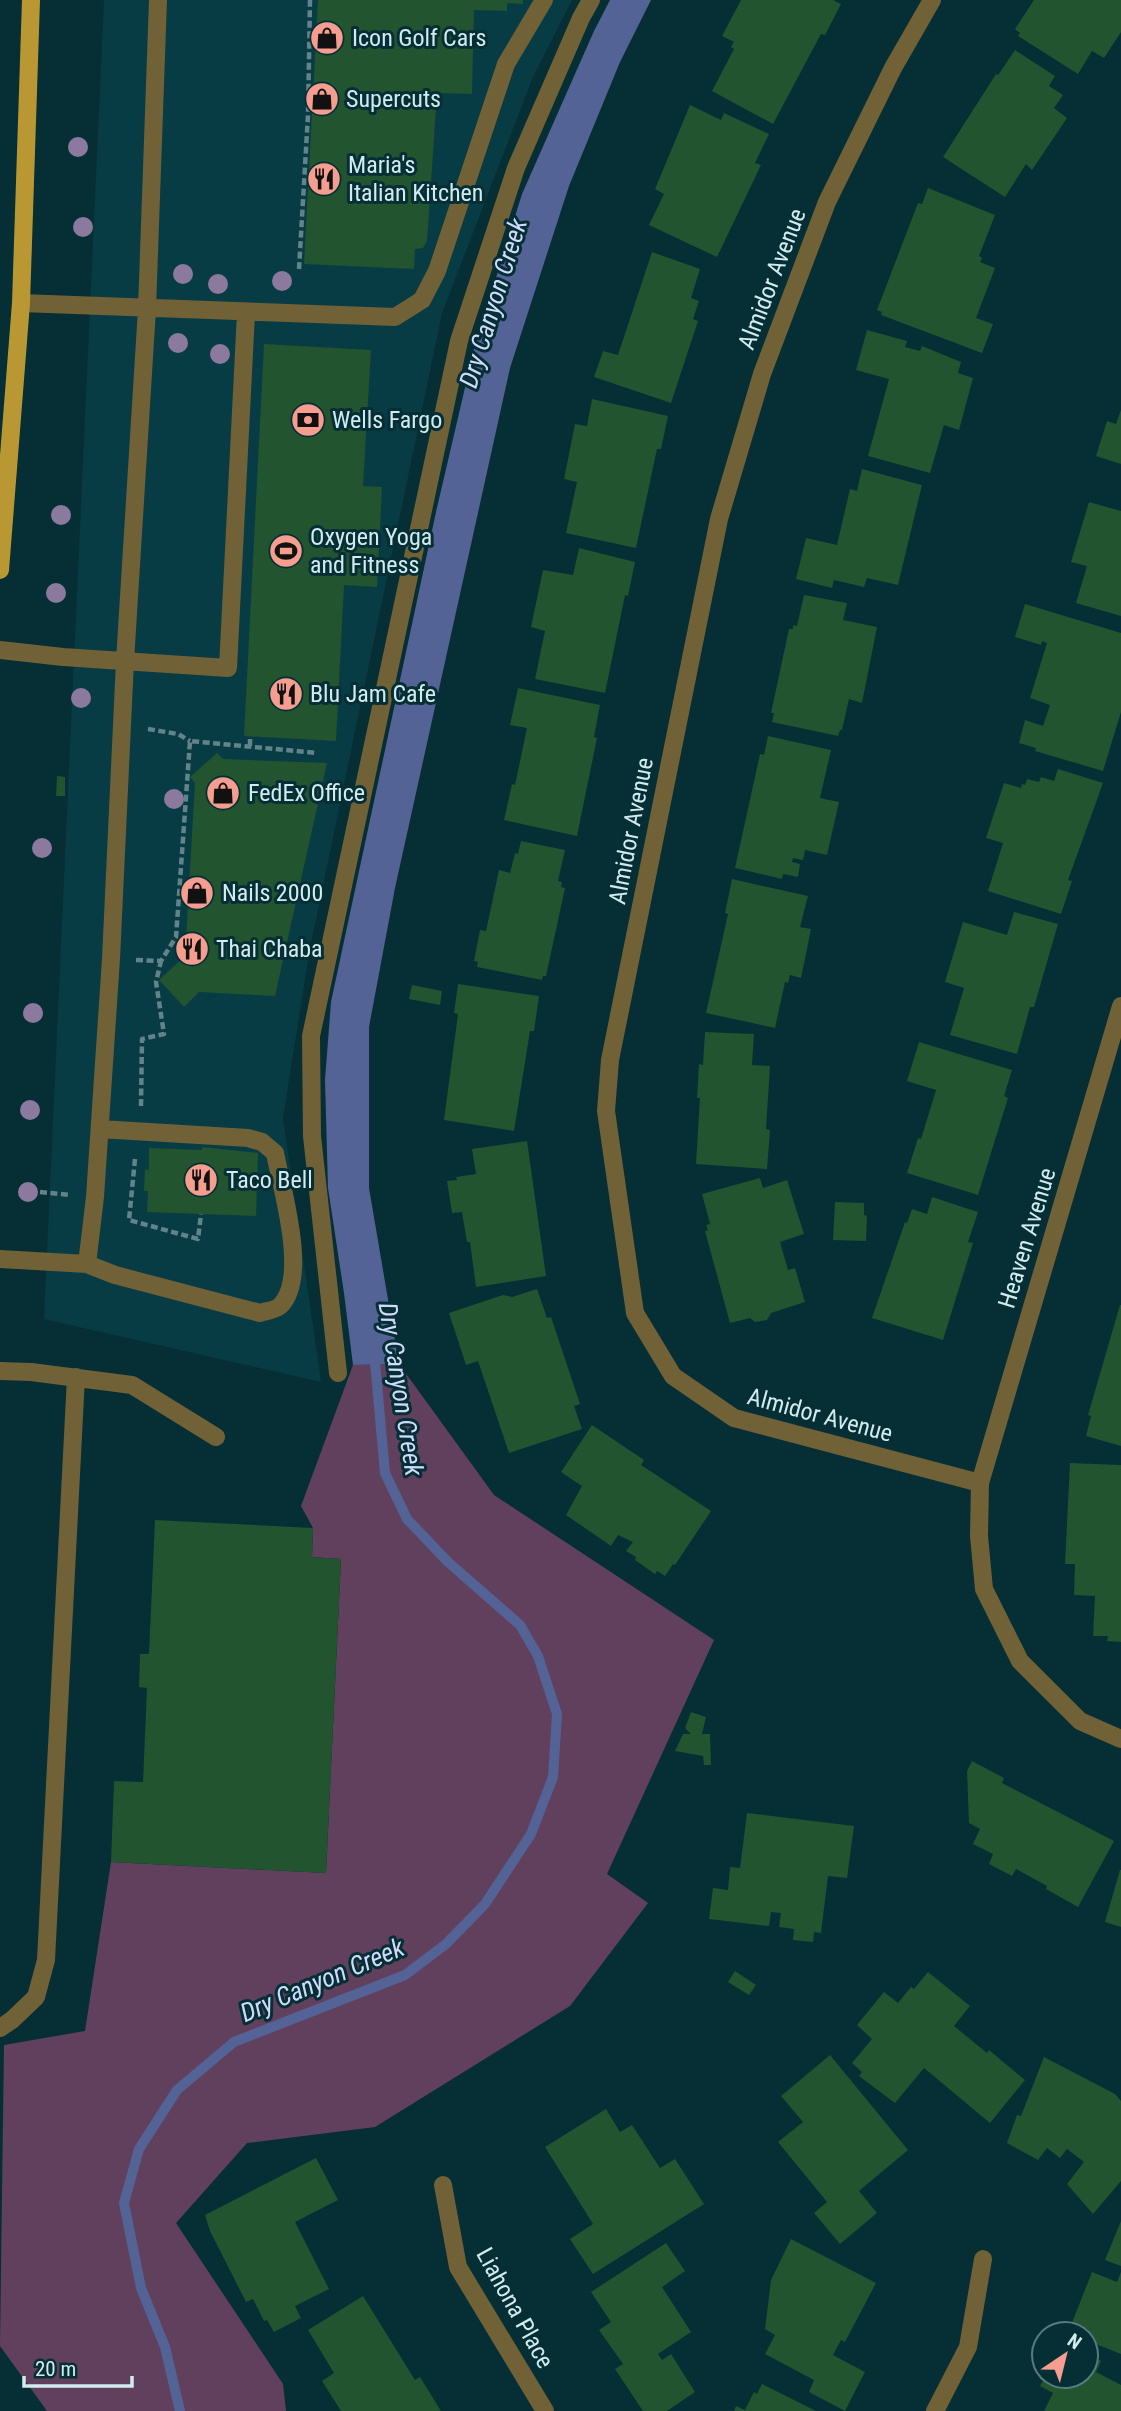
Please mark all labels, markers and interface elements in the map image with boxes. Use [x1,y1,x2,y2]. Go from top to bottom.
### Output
shop icon: Icon Golf Cars [308,19,346,57]
place label: Icon Golf Cars [352,24,486,52]
shop icon: Supercuts [303,80,341,118]
place label: Supercuts [346,85,441,113]
place label: Maria's Italian Kitchen [348,151,484,207]
restaurant icon: Maria's Italian Kitchen [305,160,343,198]
street label: Almidor Avenue [732,205,812,353]
water label: Dry Canyon Creek [453,214,533,391]
bank icon: Wells Fargo [289,401,327,439]
place label: Wells Fargo [332,406,442,434]
place label: Oxygen Yoga and Fitness [310,523,432,579]
sports icon: Oxygen Yoga and Fitness [267,532,305,570]
restaurant icon: Blu Jam Cafe [267,675,305,713]
place label: Blu Jam Cafe [310,680,436,708]
street label: Almidor Avenue [603,755,659,907]
shop icon: FedEx Office [204,774,242,812]
place label: FedEx Office [248,779,365,807]
shop icon: Nails 2000 [178,874,216,912]
place label: Nails 2000 [222,879,323,907]
restaurant icon: Thai Chaba [173,930,211,968]
place label: Thai Chaba [216,935,323,963]
restaurant icon: Taco Bell [182,1161,220,1199]
street label: Heaven Avenue [992,1165,1062,1311]
place label: Taco Bell [226,1166,313,1194]
water label: Dry Canyon Creek [372,1300,430,1478]
street label: Almidor Avenue [745,1382,895,1448]
water label: Dry Canyon Creek [236,1932,409,2028]
street label: Liahona Place [470,2243,560,2373]
north arrow [1030,2320,1100,2390]
text: N [1063,2329,1086,2354]
scale bar [24,2344,133,2388]
text: 20 m [35,2357,76,2381]

